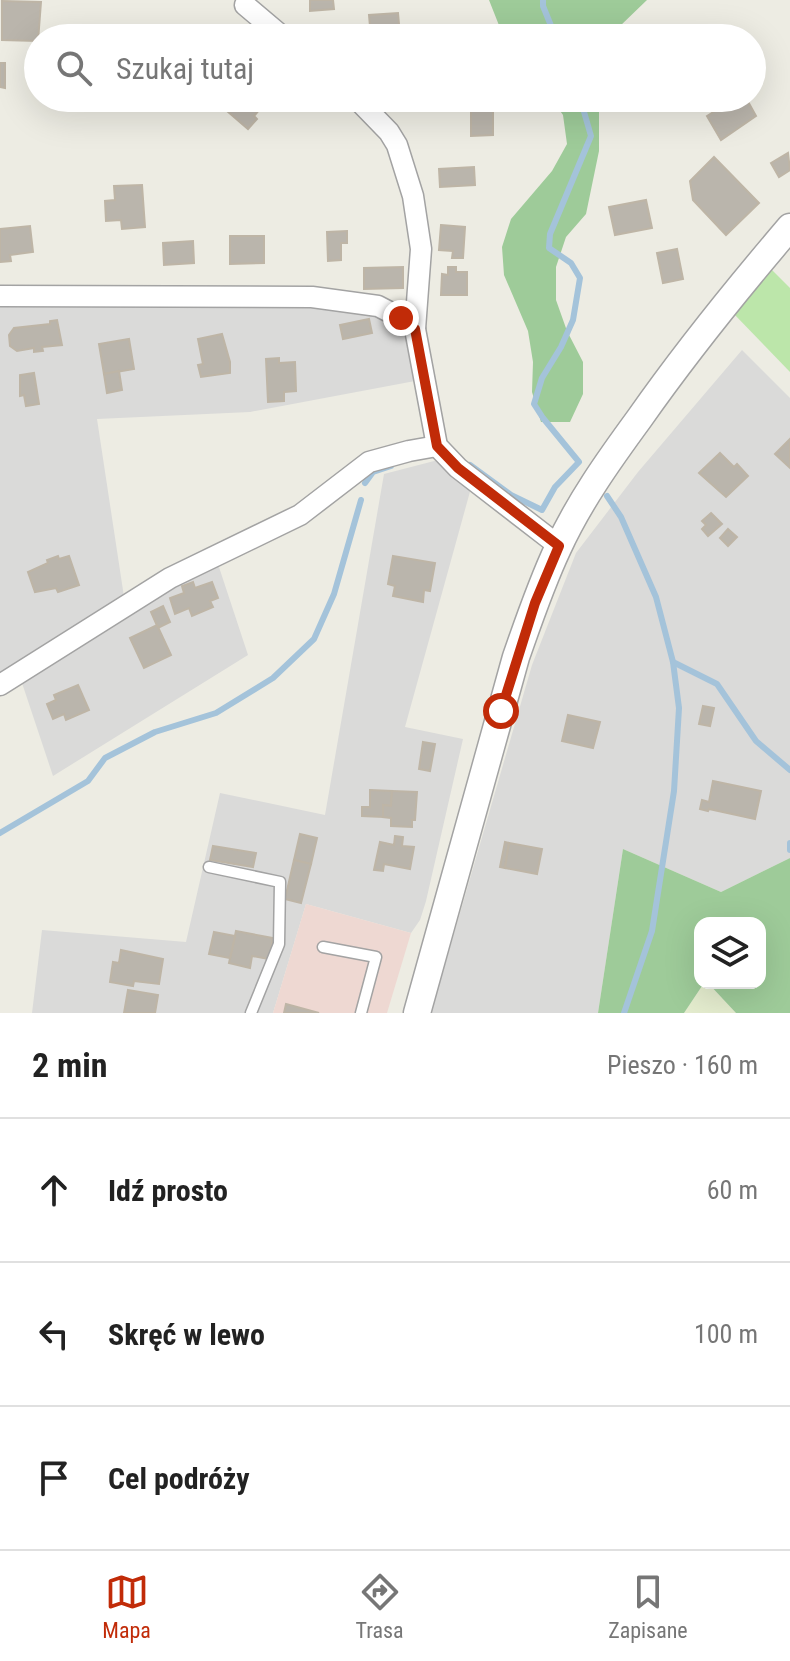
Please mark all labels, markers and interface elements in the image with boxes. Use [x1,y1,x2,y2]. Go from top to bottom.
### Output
search box [24,24,766,112]
icon: search [52,46,96,90]
text: Szukaj tutaj [116,51,254,86]
route end [383,300,419,336]
route start [483,693,519,729]
map controls [694,917,766,989]
button: layers [694,917,766,989]
text: 2 min [32,1045,108,1085]
text: Pieszo · 160 m [607,1050,758,1080]
icon: ahead [32,1168,76,1212]
text: Idź prosto [108,1173,228,1208]
text: 60 m [707,1175,758,1205]
icon: left [32,1312,76,1356]
text: Skręć w lewo [108,1317,265,1352]
text: 100 m [694,1319,758,1349]
icon: arrive [32,1456,76,1500]
text: Cel podróży [108,1461,250,1496]
tab: Mapa [102,1570,151,1643]
tab: Trasa [356,1570,404,1643]
tab: Zapisane [608,1570,688,1643]

